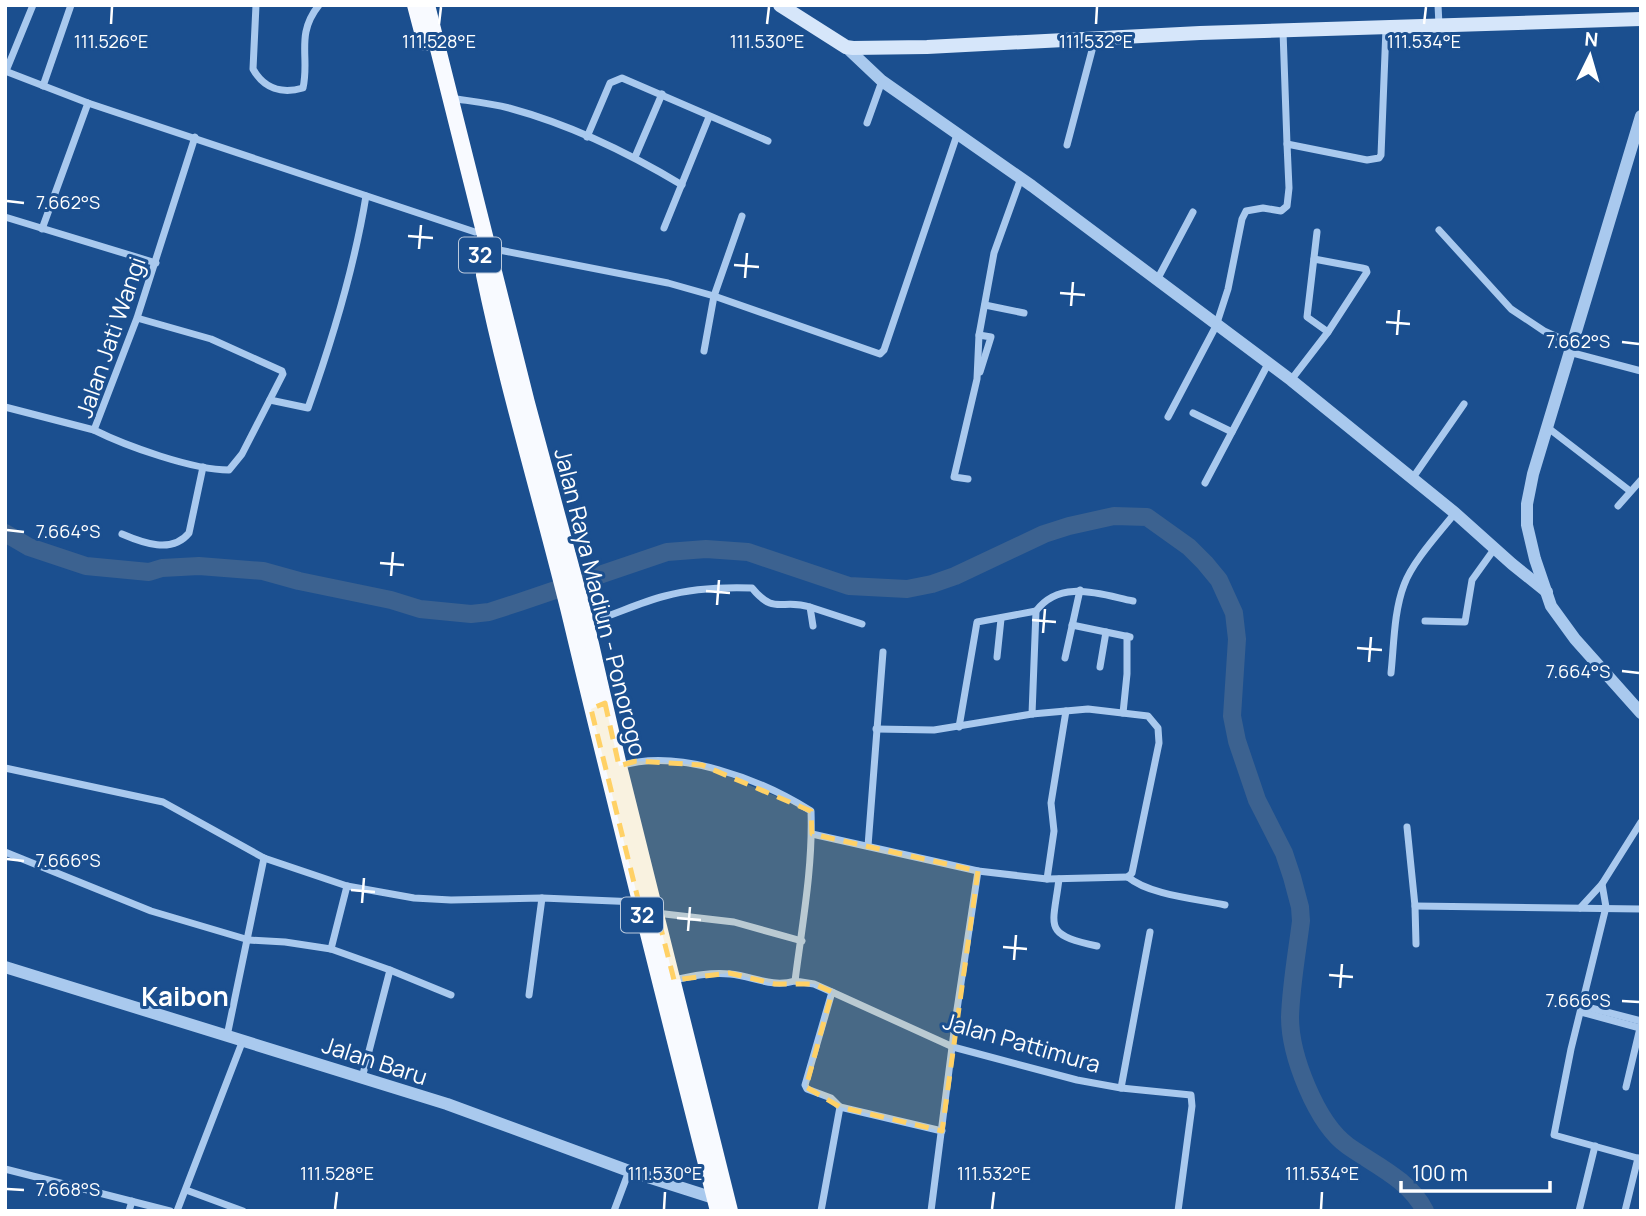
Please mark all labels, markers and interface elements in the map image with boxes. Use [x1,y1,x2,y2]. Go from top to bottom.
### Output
north arrow [1555,21,1625,91]
text: N [1584,26,1599,53]
text: 111.526°E [74,29,148,53]
text: 111.528°E [402,29,476,53]
text: 111.530°E [730,29,804,53]
text: 111.532°E [1059,29,1133,53]
text: 111.534°E [1387,29,1461,53]
text: 7.662°S [36,190,100,214]
road number: 32 [459,238,501,272]
street label: Jalan Jati Wangi [67,252,153,422]
text: 7.662°S [1546,329,1610,353]
street label: Jalan Raya Madiun - Ponorogo [547,445,655,759]
text: 7.664°S [36,519,100,543]
text: 7.664°S [1546,659,1610,683]
text: 7.666°S [35,848,101,872]
road number: 32 [621,898,663,932]
district label: Kaibon [141,978,229,1014]
text: 7.666°S [1545,988,1611,1012]
street label: Jalan Pattimura [940,1004,1104,1080]
street label: Jalan Baru [318,1028,432,1092]
scale bar [1401,1150,1550,1194]
text: 100 m [1412,1159,1468,1187]
text: 111.528°E [300,1161,374,1185]
text: 111.530°E [628,1161,702,1185]
text: 111.532°E [957,1161,1031,1185]
text: 111.534°E [1285,1161,1359,1185]
text: 7.668°S [36,1177,100,1201]

